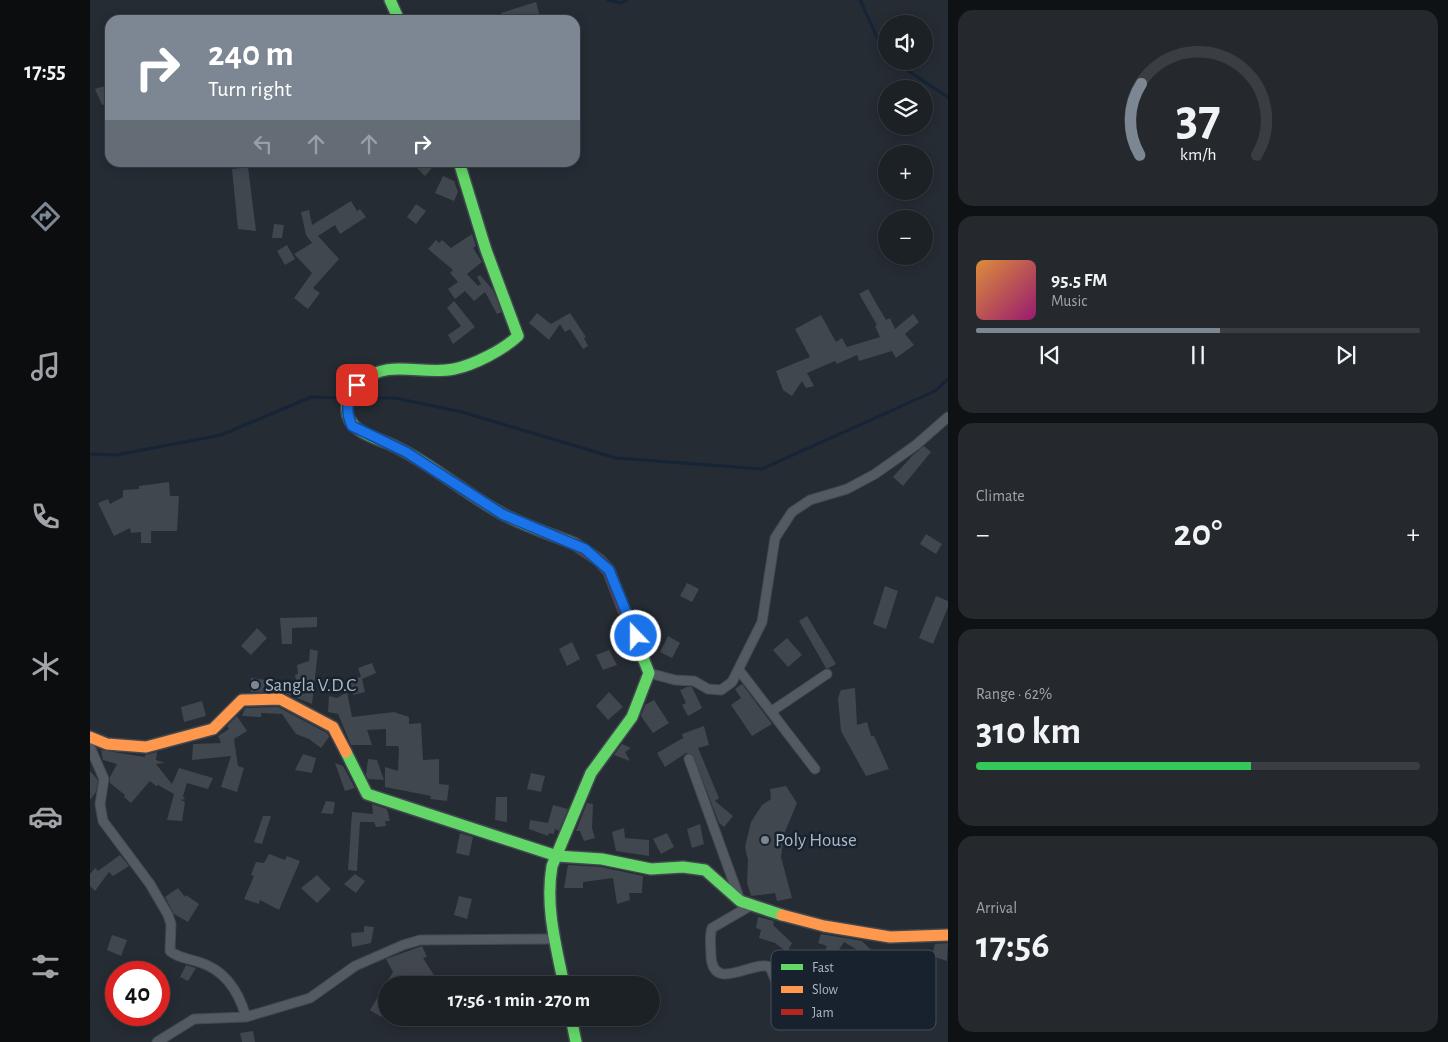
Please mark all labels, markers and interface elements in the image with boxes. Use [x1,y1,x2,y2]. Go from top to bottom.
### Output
map controls [878,15,933,265]
button: sound [878,15,933,70]
icon: right [125,35,190,100]
text: 240 m [208,37,294,72]
text: 17:55 [24,60,66,82]
text: Turn right [208,78,292,100]
button: layers [878,80,933,135]
text: 37 [1176,92,1220,144]
icon: left [249,130,277,158]
icon: ahead [302,130,330,158]
icon: ahead [355,130,383,158]
icon: right [408,130,436,158]
button: + [878,145,933,200]
text: km/h [1180,146,1216,164]
icon: directions [28,199,63,234]
button: − [878,210,933,265]
text: 95.5 FM [1051,271,1107,290]
text: Music [1051,293,1087,309]
icon: previous [1036,341,1064,369]
icon: pause [1184,341,1212,369]
icon: next [1332,341,1360,369]
icon: music [28,349,63,384]
pin [336,364,378,406]
icon: arrive [343,371,371,399]
text: Climate [976,488,1025,504]
icon: phone [28,499,63,534]
text: 20° [1174,515,1222,553]
text: − [976,521,989,549]
text: + [1407,521,1420,549]
position arrow [609,609,661,661]
icon: climate [28,649,63,684]
place label: Sangla V.D.C [265,676,356,695]
marker: Sangla V.D.C [249,679,261,691]
text: Range · 62% [976,686,1052,702]
text: 310 km [976,713,1081,751]
icon: car [28,799,63,834]
place label: Poly House [775,831,857,850]
marker: Poly House [759,834,771,846]
text: Arrival [976,900,1017,916]
text: 17:56 [976,927,1050,965]
icon: filters [28,949,63,984]
legend [771,950,936,1030]
speed limit sign: 40 [105,961,170,1026]
text: Fast [812,961,834,975]
text: Slow [812,983,839,997]
text: 17:56 · 1 min · 270 m [448,991,590,1010]
text: Jam [812,1006,834,1020]

